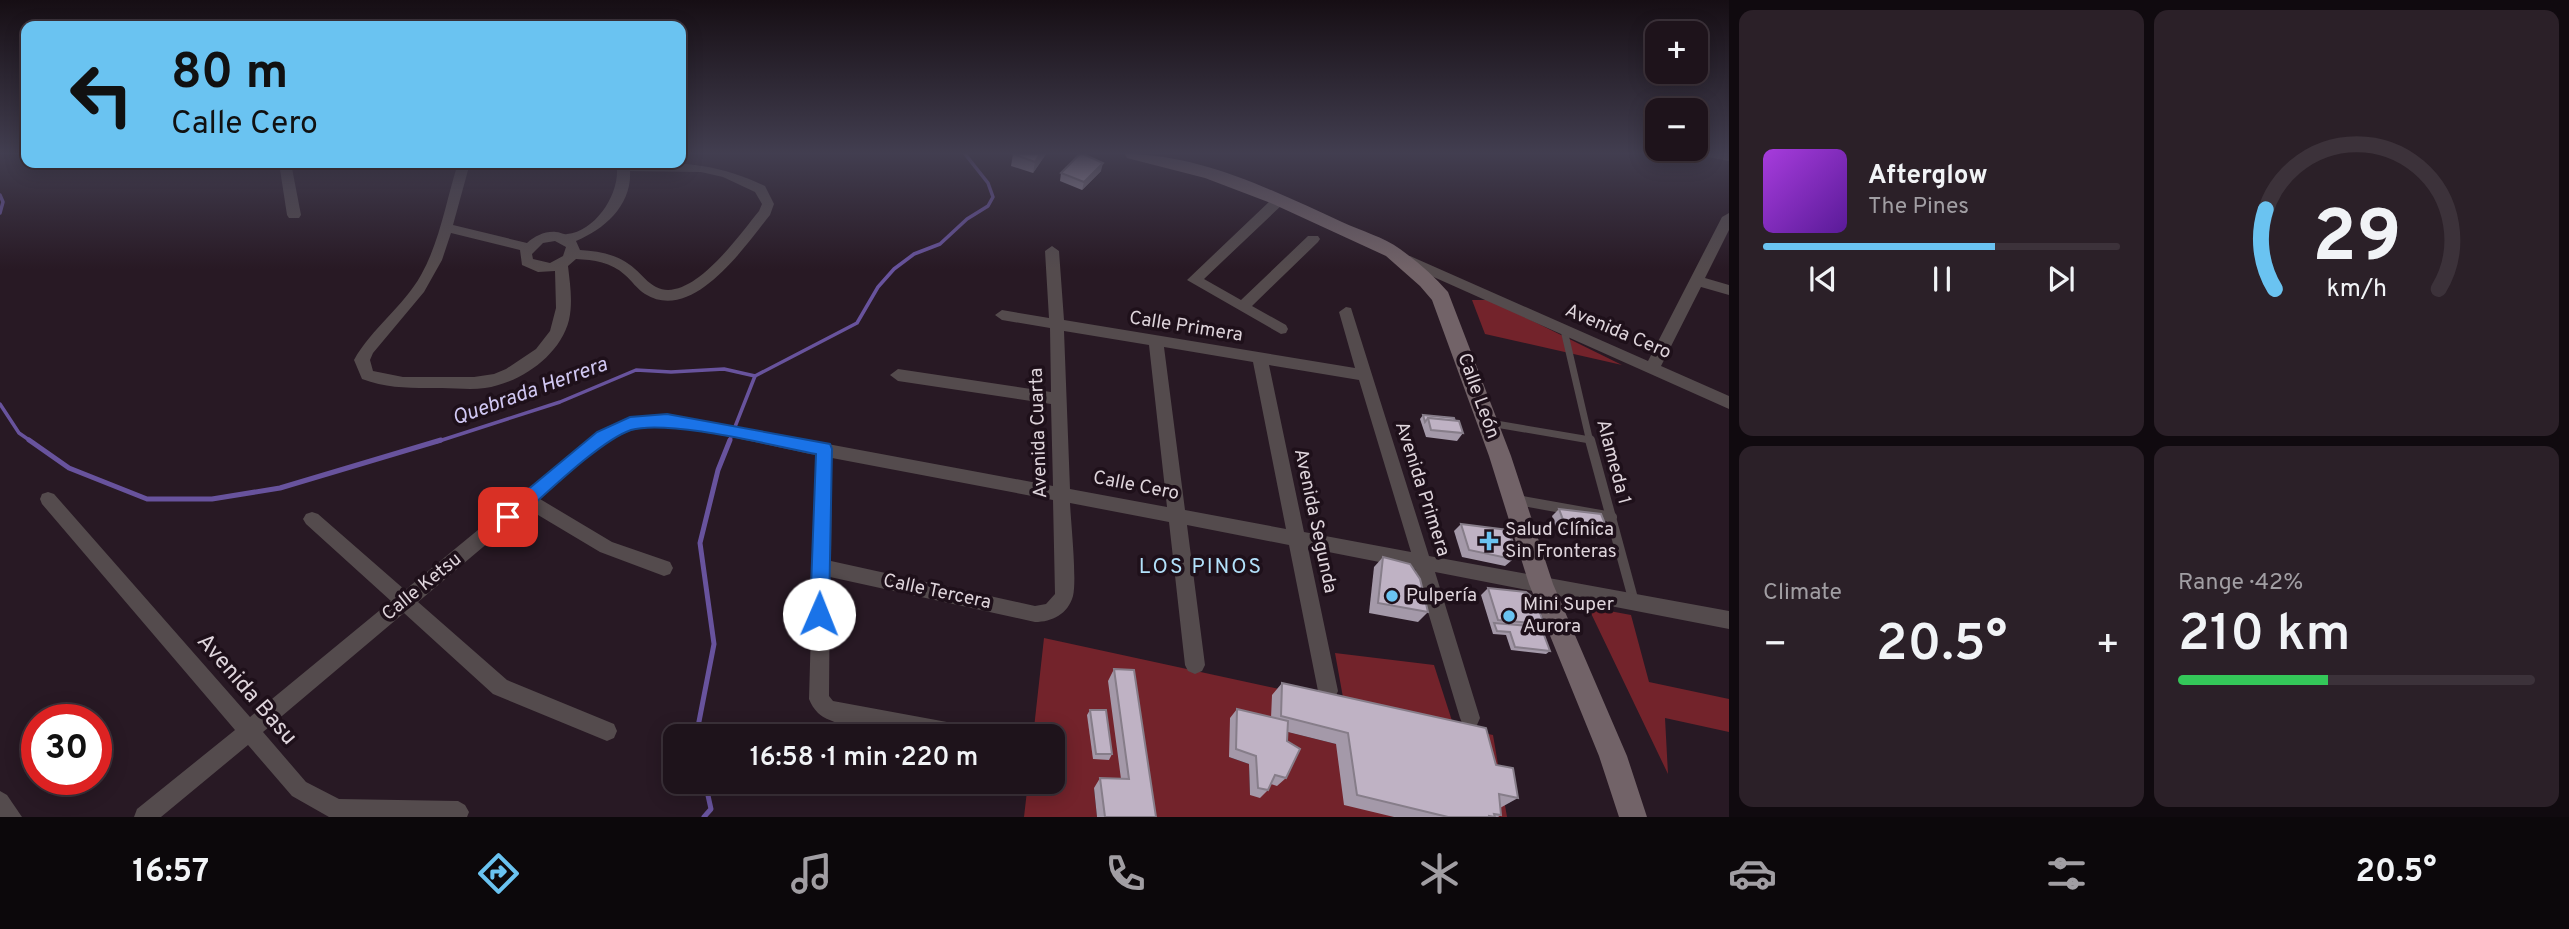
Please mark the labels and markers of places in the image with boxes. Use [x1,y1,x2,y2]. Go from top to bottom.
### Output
pin [478,487,538,547]
place label: Salud Clínica Sin Fronteras [1505,518,1617,564]
marker: Salud Clínica Sin Fronteras [1479,531,1499,551]
place label: Pulpería [1406,584,1477,608]
marker: Pulpería [1384,588,1400,604]
place label: Mini Super Aurora [1523,593,1615,639]
marker: Mini Super Aurora [1501,608,1517,624]

